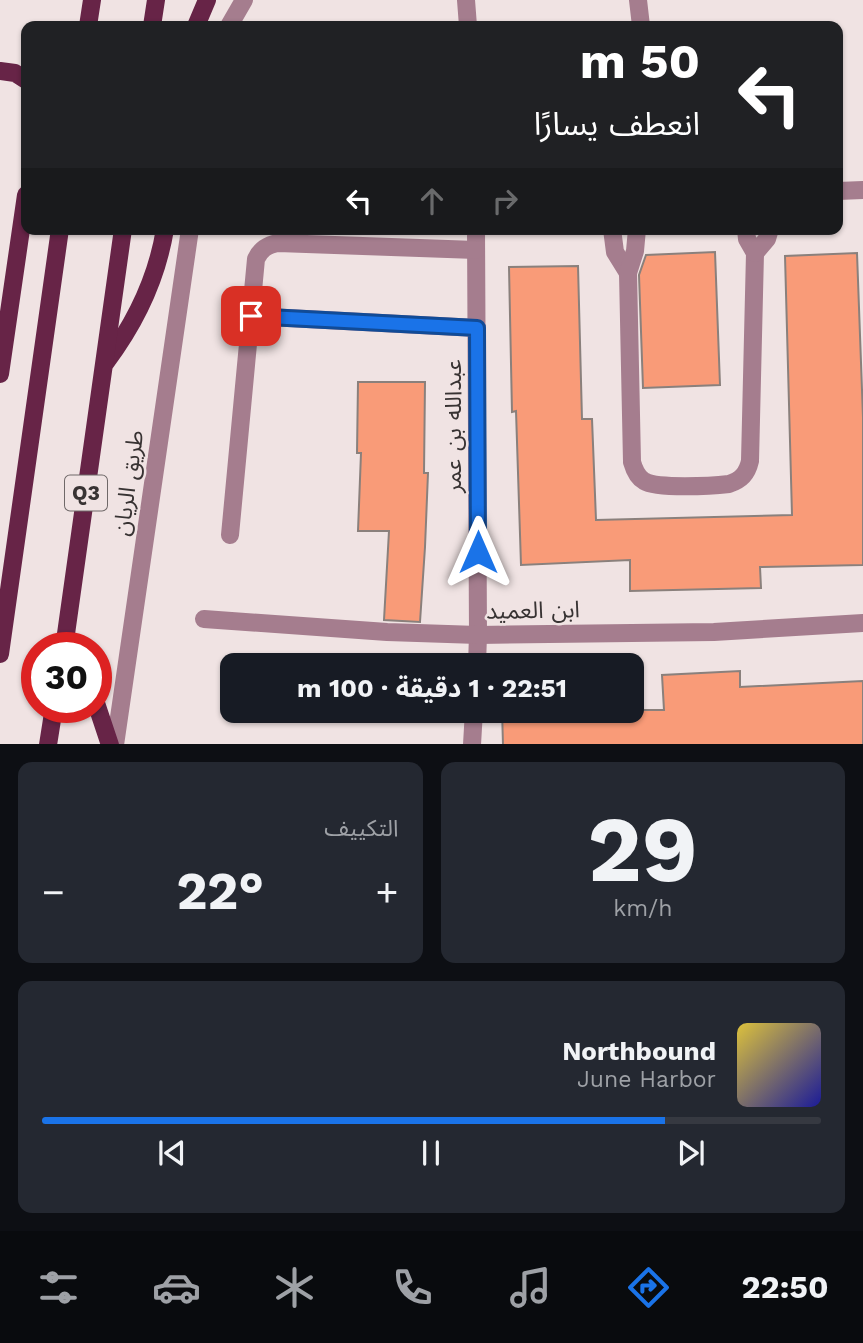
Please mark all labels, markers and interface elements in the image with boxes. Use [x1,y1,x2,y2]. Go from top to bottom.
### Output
text: 50 m [580,32,700,90]
icon: left [724,49,815,140]
text: انعطف يسارًا [534,105,700,143]
icon: left [340,182,378,220]
icon: ahead [413,182,451,220]
icon: right [486,182,524,220]
pin [221,286,281,346]
icon: arrive [232,297,270,335]
street label: عبدالله بن عمر [440,359,467,494]
street label: طريق الريان [108,428,149,538]
road number: Q3 [65,476,107,510]
position arrow [441,515,515,589]
street label: ابن العميد [486,596,580,625]
speed limit sign: 30 [21,632,112,723]
text: 22:51 · 1 دقيقة · 100 m [297,673,567,703]
text: 29 [588,796,698,903]
text: التكييف [324,815,399,842]
text: 22° [176,861,264,922]
text: − [42,870,65,914]
text: + [376,870,398,914]
text: km/h [613,895,672,922]
text: Northbound [562,1036,716,1066]
text: June Harbor [577,1066,716,1093]
icon: previous [153,1134,191,1172]
icon: pause [412,1134,450,1172]
icon: next [672,1134,710,1172]
icon: filters [34,1263,83,1312]
icon: car [152,1263,201,1312]
icon: climate [270,1263,319,1312]
icon: phone [388,1263,437,1312]
icon: music [506,1263,555,1312]
icon: directions [624,1263,673,1312]
text: 22:50 [742,1268,829,1306]

